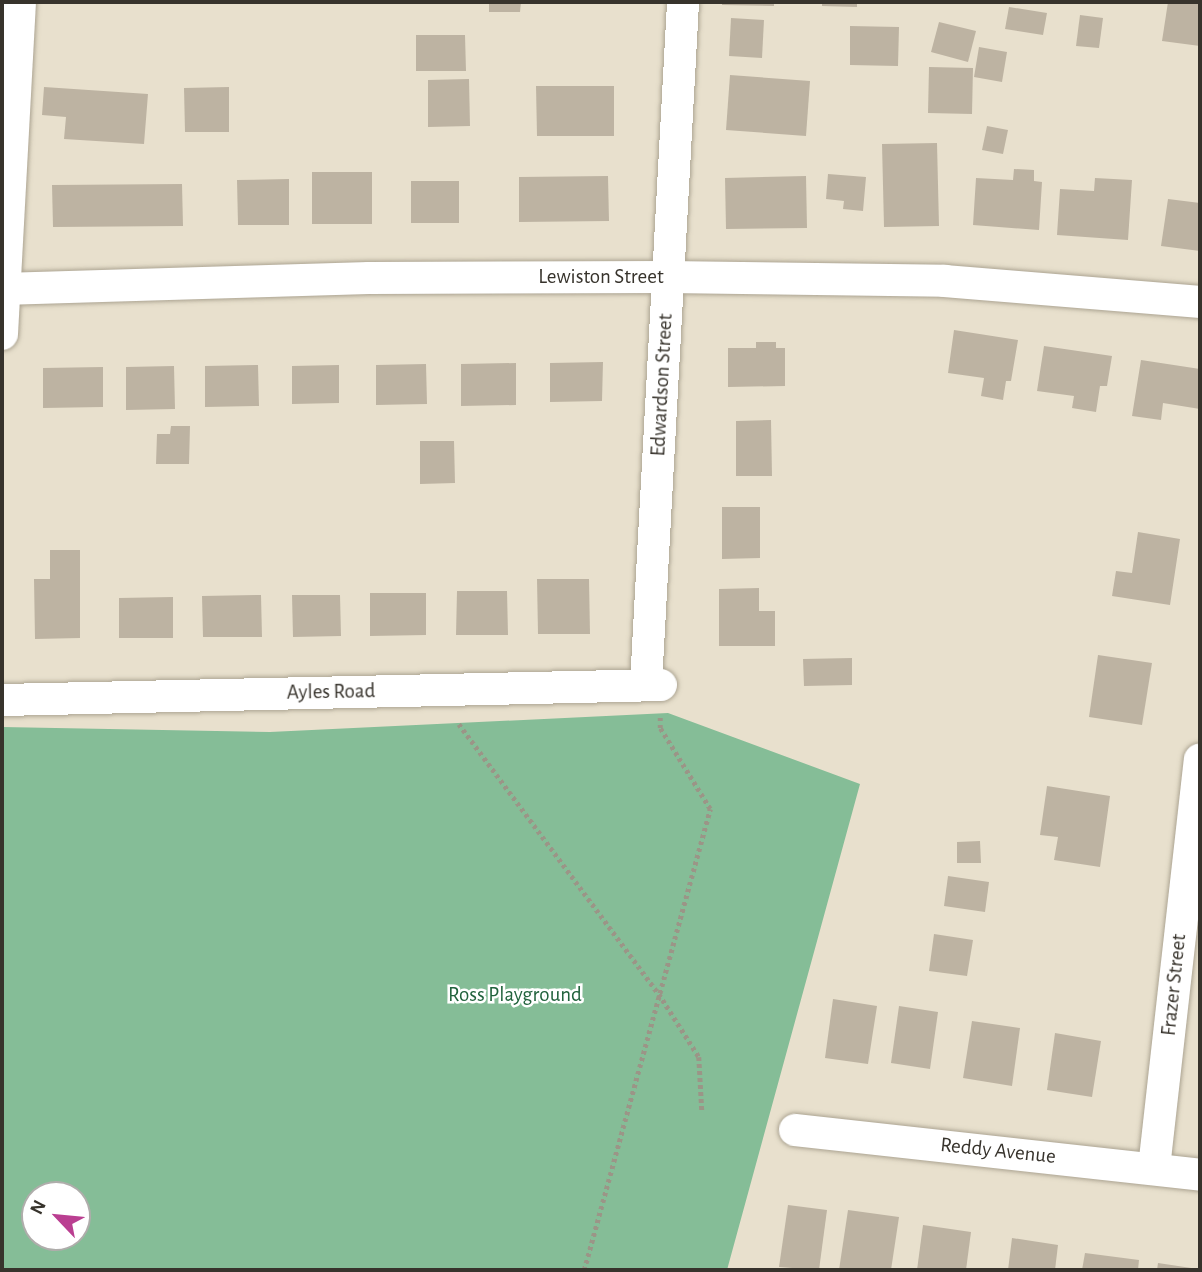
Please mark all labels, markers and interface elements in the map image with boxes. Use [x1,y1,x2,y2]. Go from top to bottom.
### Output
street label: Lewiston Street [538,264,664,290]
street label: Edwardson Street [646,313,678,457]
street label: Ayles Road [286,679,376,705]
street label: Frazer Street [1156,933,1192,1037]
park label: Ross Playground [448,982,582,1008]
street label: Reddy Avenue [939,1132,1057,1170]
north arrow [21,1181,91,1251]
text: N [27,1197,50,1218]

